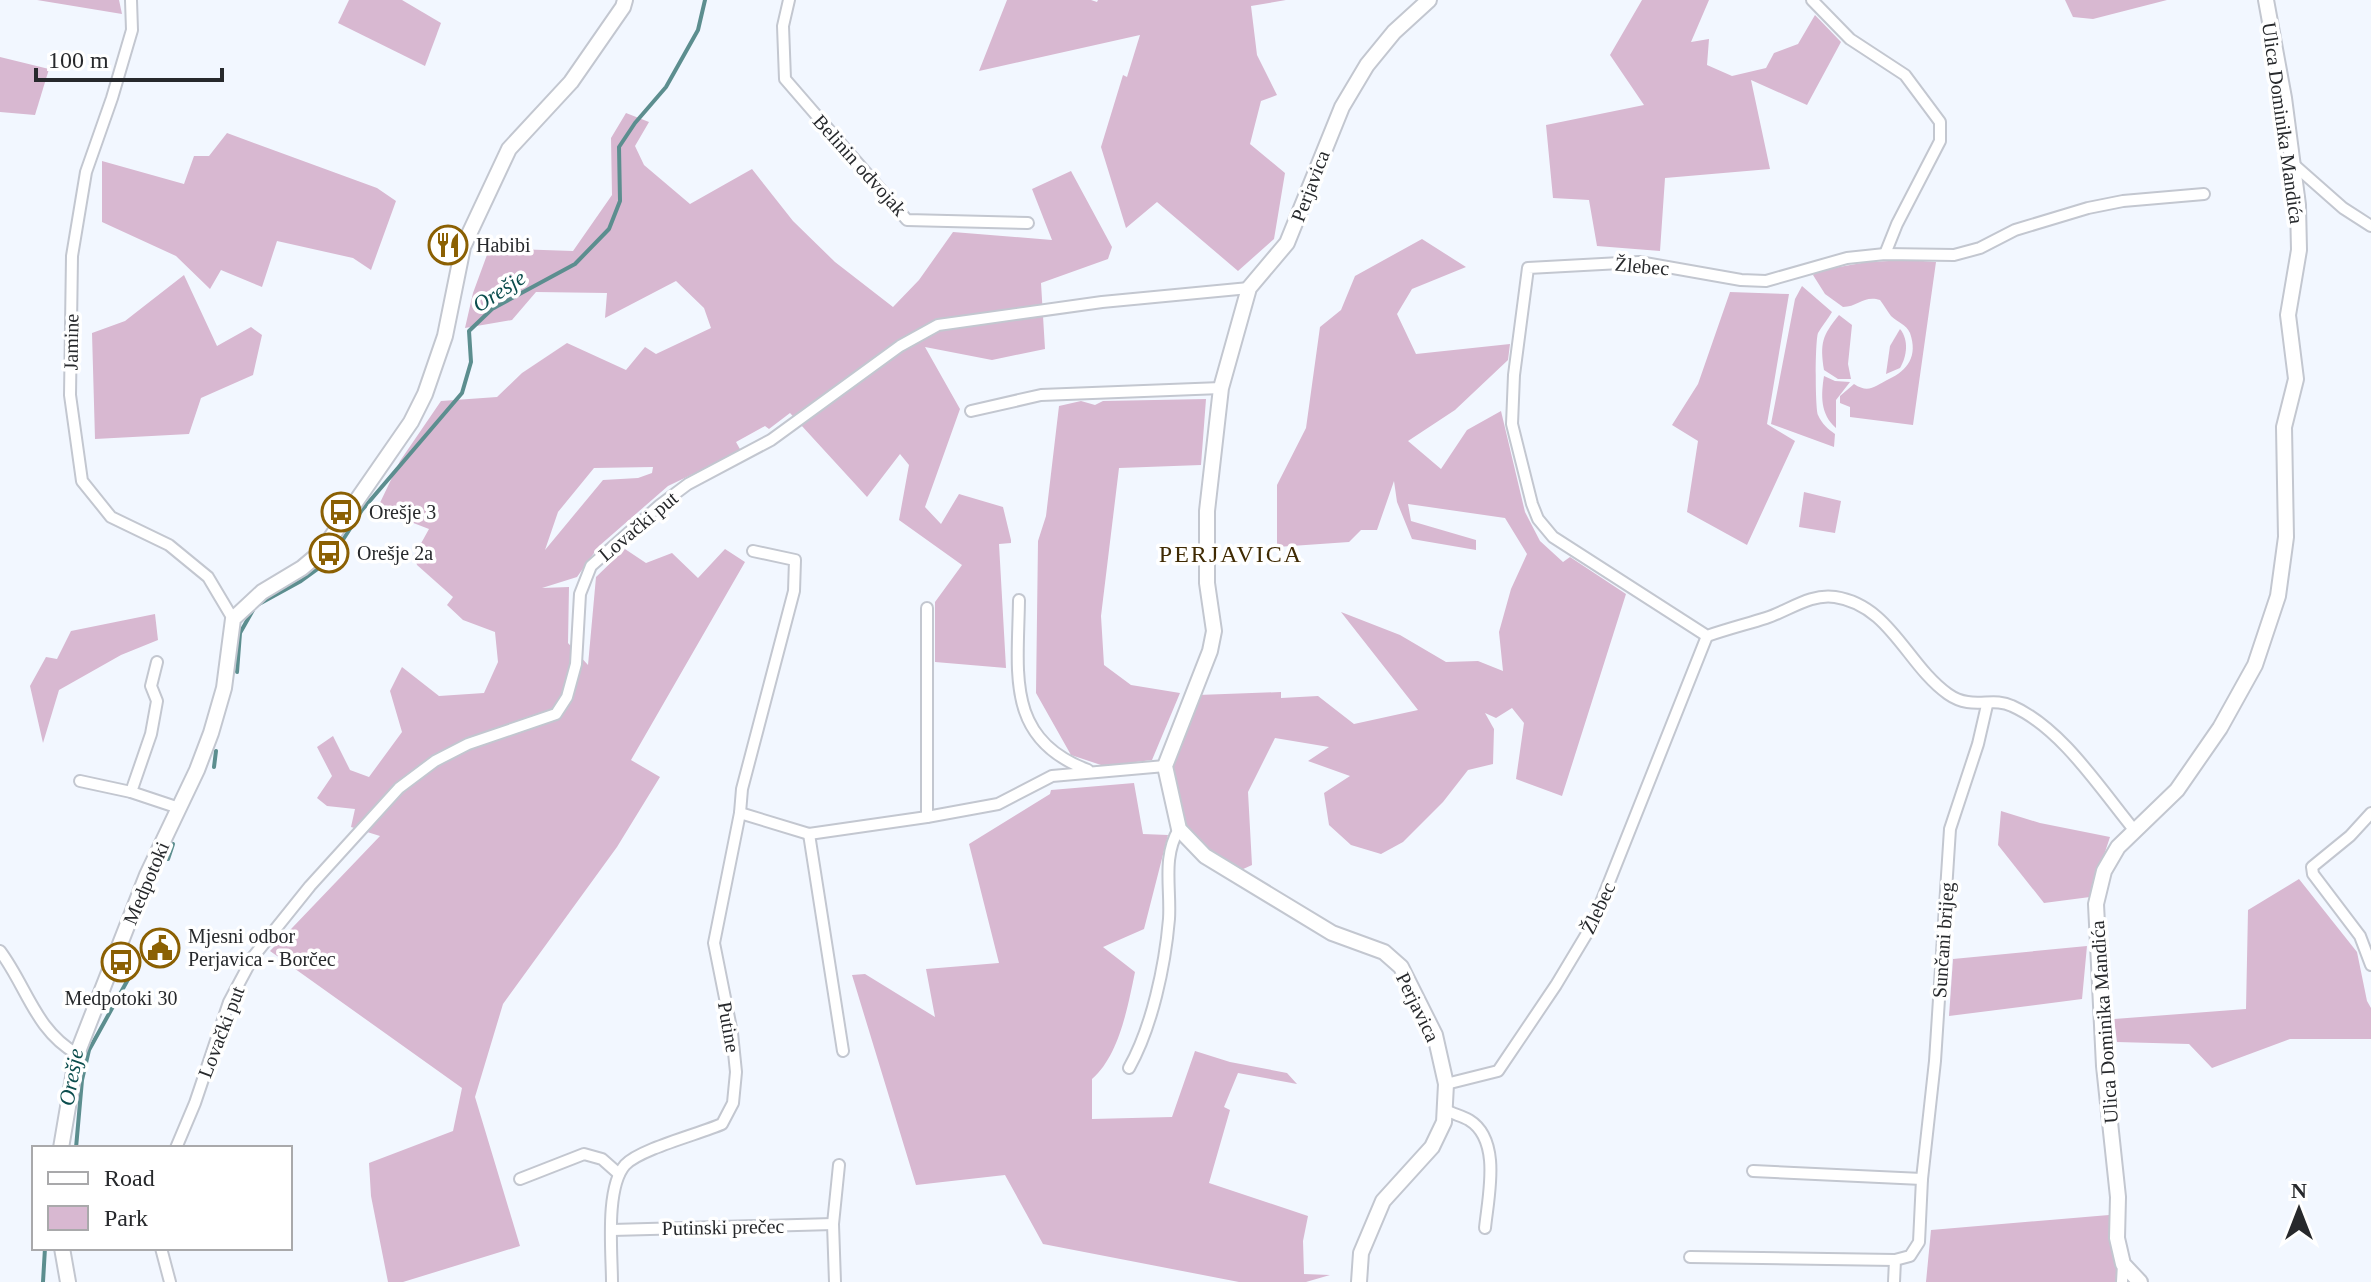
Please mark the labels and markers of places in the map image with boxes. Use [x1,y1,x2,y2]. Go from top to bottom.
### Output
restaurant icon: Habibi [427,224,469,266]
place label: Habibi [476,234,531,256]
bus stop icon: Orešje 3 [320,491,362,533]
place label: Orešje 3 [369,501,436,524]
bus stop icon: Orešje 2a [308,532,350,574]
place label: Orešje 2a [357,542,433,565]
place label: Mjesni odbor Perjavica - Borčec [188,925,336,971]
public building icon: Mjesni odbor Perjavica - Borčec [139,927,181,969]
bus stop icon: Medpotoki 30 [100,941,142,983]
place label: Medpotoki 30 [65,987,177,1010]

